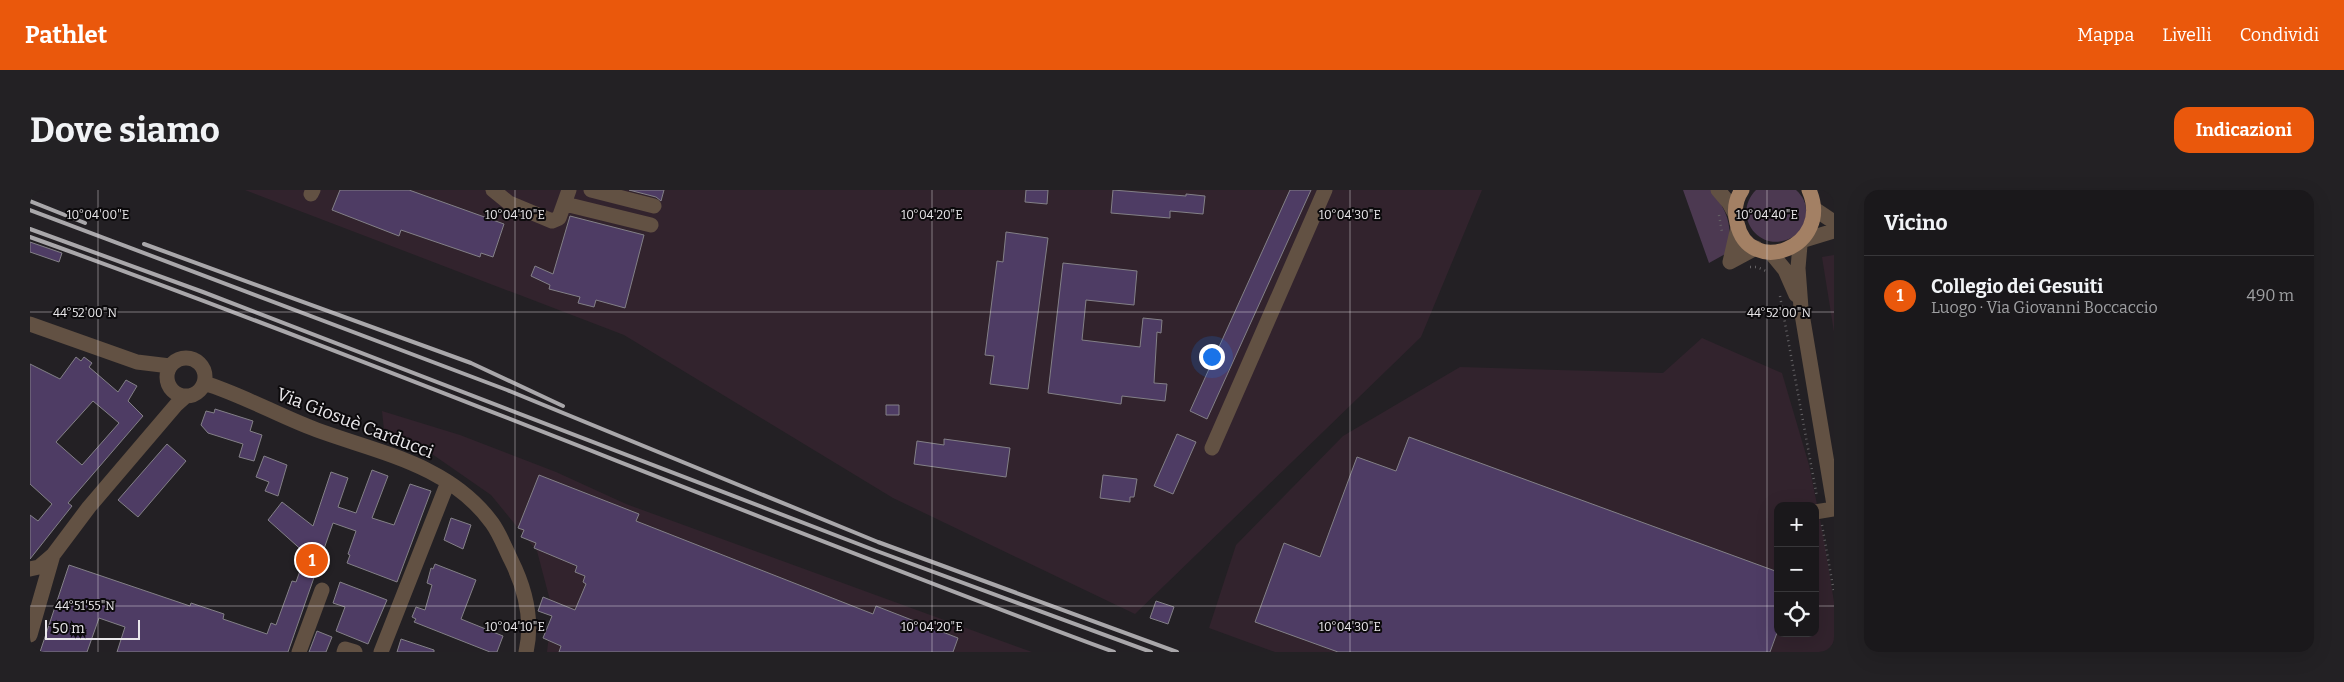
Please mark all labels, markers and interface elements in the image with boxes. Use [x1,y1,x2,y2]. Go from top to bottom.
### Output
text: Pathlet [25,21,107,49]
text: Mappa [2077,24,2134,46]
text: Livelli [2162,24,2212,46]
text: Condividi [2240,24,2319,46]
button: Indicazioni [2174,107,2314,153]
text: Dove siamo [30,109,220,151]
text: 10°04'00"E [67,208,129,222]
text: 10°04'10"E [485,208,545,222]
text: 10°04'20"E [901,208,963,222]
text: 10°04'30"E [1319,208,1381,222]
text: 10°04'40"E [1736,208,1798,222]
text: Vicino [1884,210,1948,236]
text: Collegio dei Gesuiti [1931,275,2103,298]
text: 1 [1897,286,1903,305]
text: 490 m [2247,286,2294,305]
text: Luogo · Via Giovanni Boccaccio [1931,298,2158,317]
text: 44°52'00"N [53,306,117,320]
text: 44°52'00"N [1747,306,1811,320]
your location [1199,344,1225,370]
street label: Via Giosuè Carducci [273,383,437,463]
map controls [1774,502,1819,637]
button: + [1774,502,1819,547]
pin: 1 [296,541,328,579]
button: − [1774,547,1819,592]
button: locate [1774,592,1819,637]
text: 44°51'55"N [55,599,115,613]
scale bar [45,617,140,640]
text: 50 m [52,620,85,637]
text: 10°04'10"E [485,620,545,634]
text: 10°04'20"E [901,620,963,634]
text: 10°04'30"E [1319,620,1381,634]

